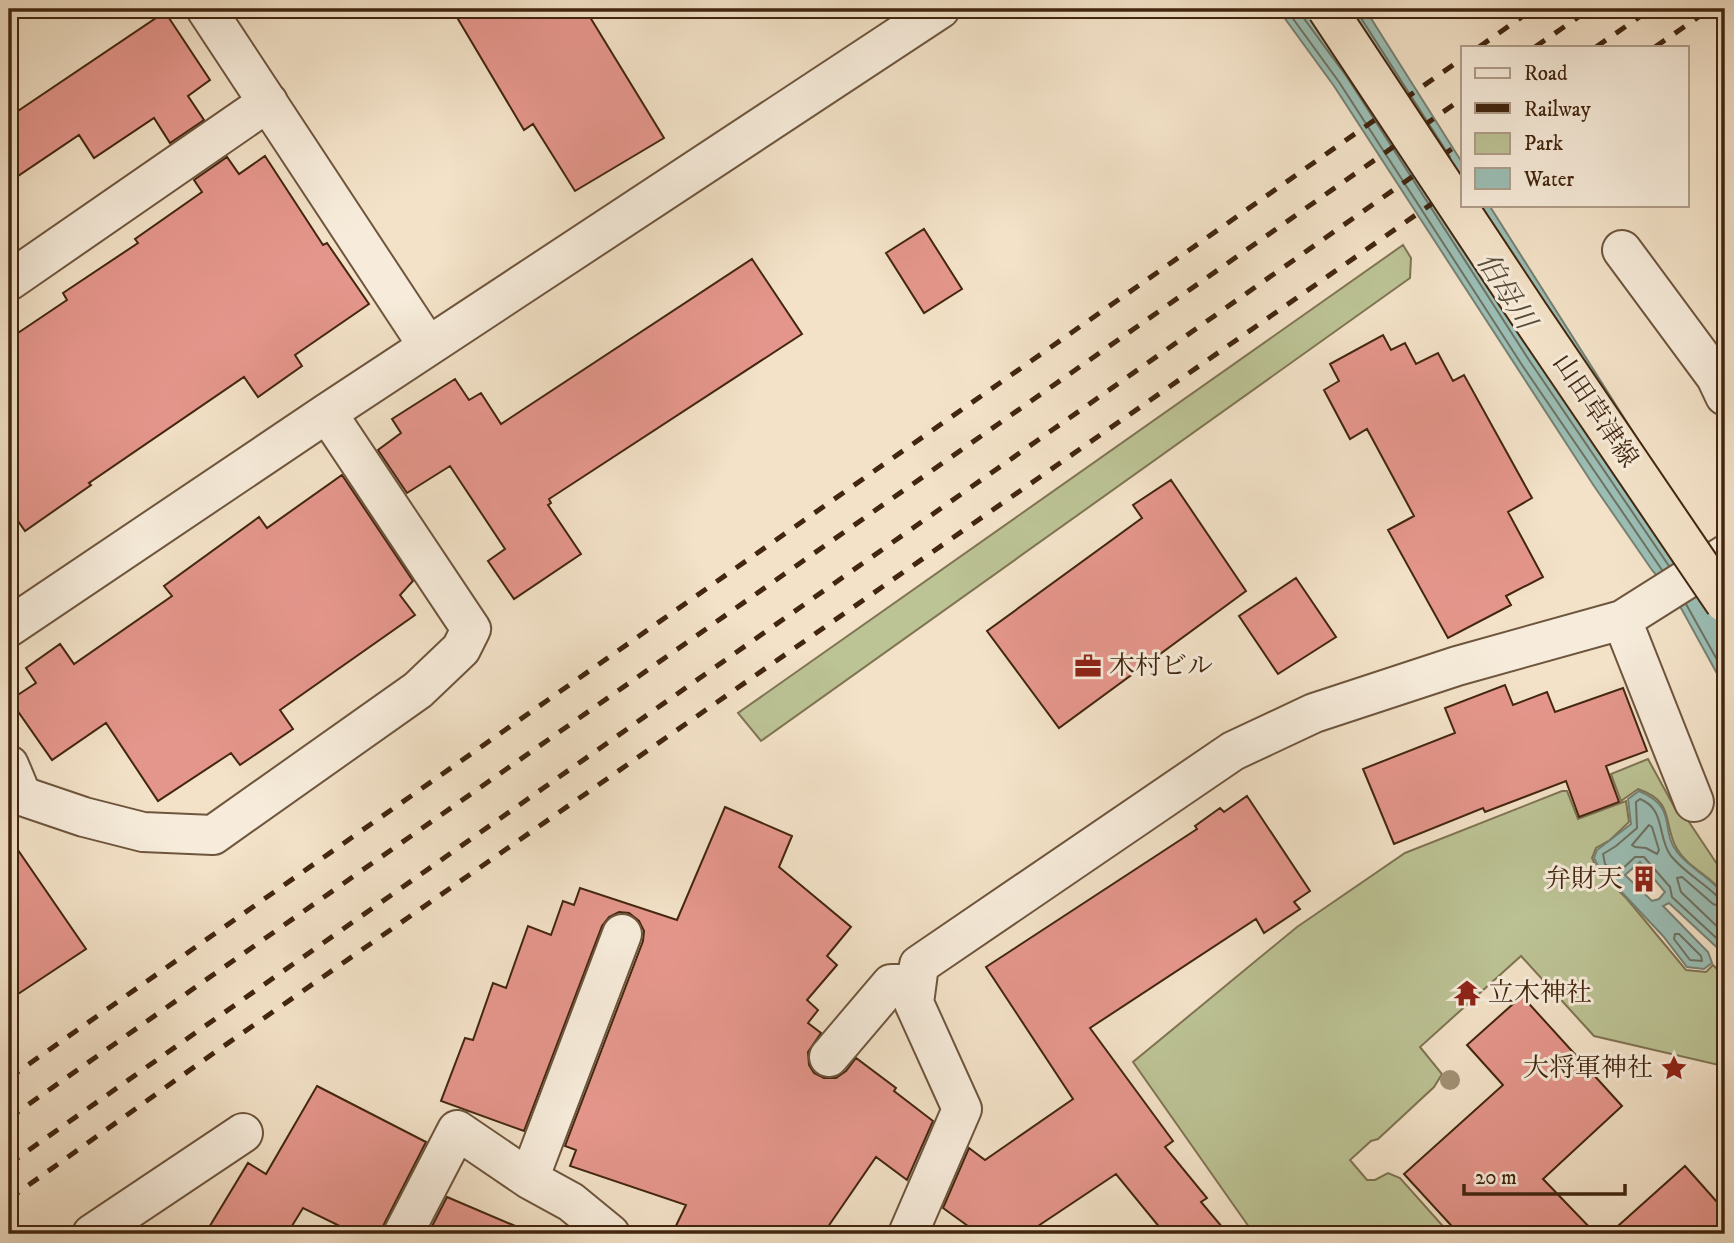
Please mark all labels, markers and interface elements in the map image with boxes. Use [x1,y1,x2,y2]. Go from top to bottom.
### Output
legend [1461,46,1688,206]
text: Road [1524,61,1568,87]
text: Railway [1524,97,1592,123]
text: Park [1524,131,1564,157]
text: Water [1523,167,1574,193]
water label: 伯母川 [1469,246,1545,338]
street label: 山田草津線 [1545,348,1645,474]
place label: 木村ビル [1109,650,1213,683]
office icon: 木村ビル [1073,651,1103,681]
place label: 弁財天 [1545,863,1623,896]
building icon: 弁財天 [1629,864,1659,894]
place label: 立木神社 [1488,977,1592,1010]
temple icon: 立木神社 [1452,978,1482,1008]
place label: 大将軍神社 [1523,1052,1653,1085]
place icon: 大将軍神社 [1659,1053,1689,1083]
scale bar [1464,1152,1626,1196]
text: 20 m [1475,1165,1517,1191]

